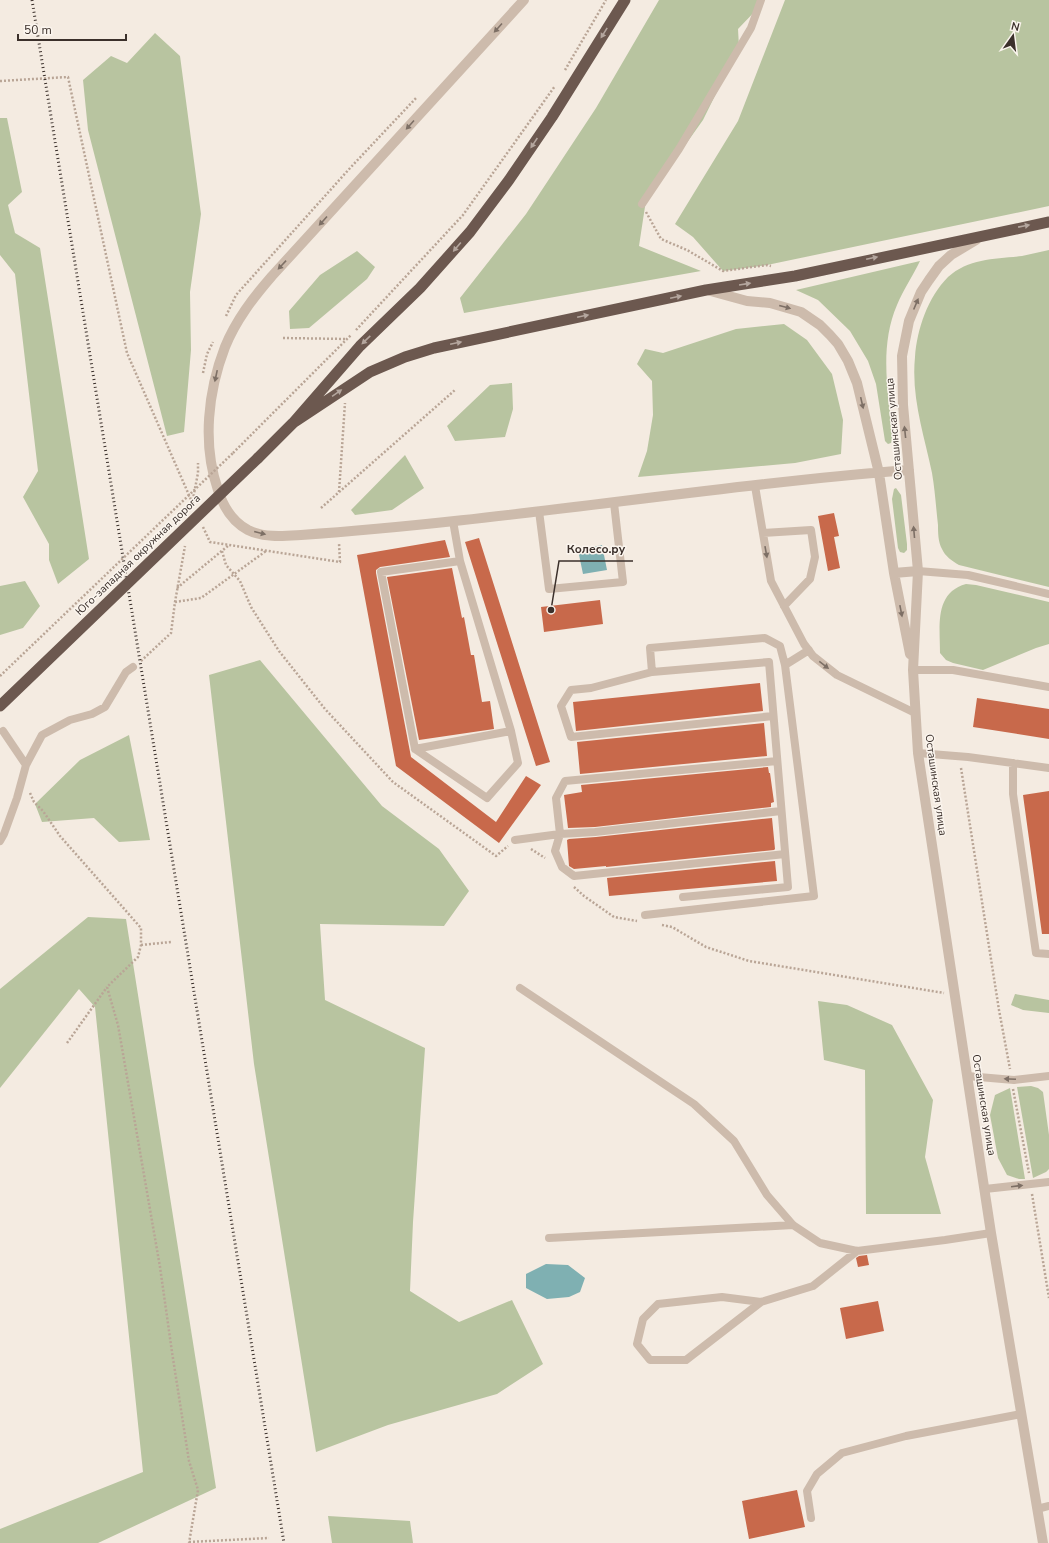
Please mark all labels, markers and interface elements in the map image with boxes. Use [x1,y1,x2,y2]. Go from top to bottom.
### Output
scale bar [18,16,126,42]
north arrow [993,16,1033,56]
text: N [1009,19,1021,35]
text: 50 m [24,22,52,38]
one-way arrow [493,23,502,33]
one-way arrow [600,28,608,38]
one-way arrow [406,119,415,130]
one-way arrow [530,138,538,148]
one-way arrow [318,216,328,226]
one-way arrow [1018,223,1030,229]
one-way arrow [453,242,462,253]
one-way arrow [866,255,879,261]
one-way arrow [277,260,286,270]
one-way arrow [739,281,751,287]
one-way arrow [670,293,682,299]
one-way arrow [913,297,919,309]
one-way arrow [779,305,792,311]
one-way arrow [577,313,589,319]
one-way arrow [361,335,371,345]
one-way arrow [450,340,462,346]
one-way arrow [213,370,219,382]
street label: Осташинская улица [882,377,906,481]
one-way arrow [332,389,343,397]
one-way arrow [860,397,866,409]
one-way arrow [902,426,909,438]
street label: Юго-западная окружная дорога [72,491,204,619]
one-way arrow [911,526,918,538]
one-way arrow [254,531,266,537]
callout: Колесо.ру [559,537,633,561]
text: Колесо.ру [567,541,626,557]
one-way arrow [763,546,769,558]
one-way arrow [899,605,905,617]
one-way arrow [818,661,829,670]
street label: Осташинская улица [921,733,951,837]
street label: Осташинская улица [969,1053,999,1157]
one-way arrow [1003,1076,1016,1082]
one-way arrow [1011,1182,1023,1189]

